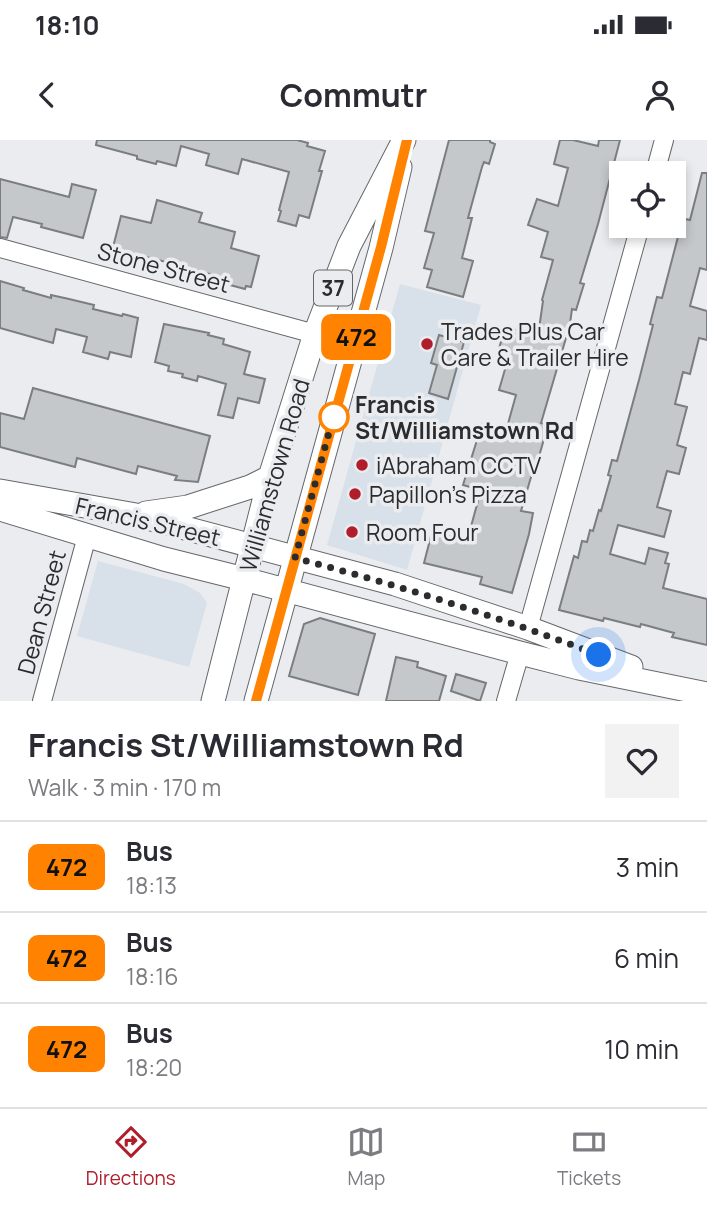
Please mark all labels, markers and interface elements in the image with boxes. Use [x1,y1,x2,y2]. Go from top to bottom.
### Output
text: 18:10 [35,7,100,43]
text: Commutr [280,73,427,117]
icon: back [28,76,66,114]
icon: person [641,76,679,114]
map controls [609,161,686,238]
button: locate [609,161,686,238]
street label: Stone Street [94,234,234,300]
road number: 37 [314,270,352,306]
line badge: 472 [316,314,396,360]
place label: Trades Plus Car Care & Trailer Hire [441,315,629,373]
text: 472 [335,320,377,353]
marker: Trades Plus Car Care & Trailer Hire [419,336,435,352]
street label: Williamstown Road [231,375,317,575]
place label: Francis St/Williamstown Rd [355,388,574,446]
marker: Francis St/Williamstown Rd [319,402,349,432]
place label: iAbraham CCTV [376,449,541,481]
marker: iAbraham CCTV [354,457,370,473]
place label: Papillon's Pizza [369,478,527,510]
marker: Papillon's Pizza [347,486,363,502]
street label: Francis Street [72,489,224,553]
place label: Room Four [366,516,479,548]
marker: Room Four [344,524,360,540]
street label: Dean Street [9,546,73,678]
your location [581,637,616,672]
text: Francis St/Williamstown Rd [28,722,464,767]
button: heart [605,724,679,798]
text: Walk · 3 min · 170 m [28,771,221,803]
text: Bus [126,833,173,869]
text: 3 min [616,849,679,885]
text: 472 [46,850,87,883]
text: 18:13 [126,869,177,901]
text: Bus [126,924,173,960]
text: 6 min [614,940,679,976]
text: 472 [46,941,87,974]
text: 18:16 [126,960,178,992]
text: Bus [126,1015,173,1051]
text: 10 min [604,1031,679,1067]
text: 472 [46,1032,87,1065]
text: 18:20 [126,1051,182,1083]
tab: Directions [86,1123,176,1191]
tab: Map [347,1123,385,1191]
tab: Tickets [557,1123,621,1191]

